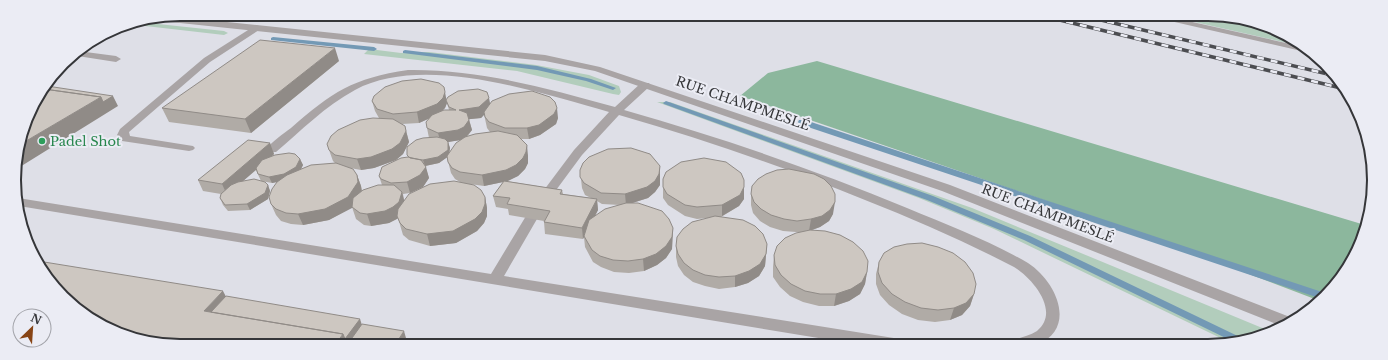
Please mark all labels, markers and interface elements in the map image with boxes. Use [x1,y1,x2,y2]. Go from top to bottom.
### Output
street label: RUE CHAMPMESLÉ [673,73,812,134]
place label: Padel Shot [50,133,121,150]
marker: Padel Shot [37,136,47,146]
street label: RUE CHAMPMESLÉ [979,180,1117,247]
north arrow [12,308,52,348]
text: N [29,310,44,328]

